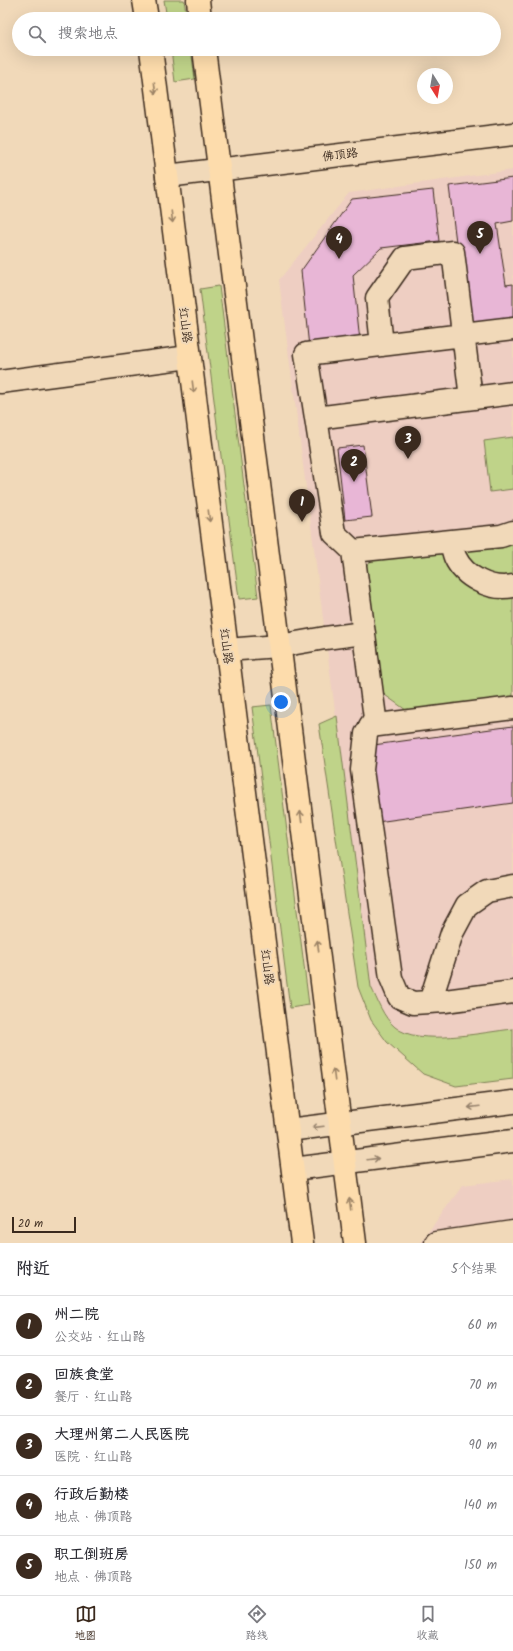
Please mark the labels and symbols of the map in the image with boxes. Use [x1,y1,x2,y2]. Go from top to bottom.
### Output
north arrow [417,68,453,104]
one-way arrow [152,81,159,94]
street label: 佛顶路 [321,143,359,167]
one-way arrow [168,210,176,223]
pin: 5 [467,221,493,254]
pin: 4 [326,226,352,259]
street label: 红山路 [173,306,197,344]
one-way arrow [189,380,197,393]
pin: 3 [395,426,421,459]
pin: 2 [341,449,367,482]
pin: 1 [289,489,315,522]
one-way arrow [206,509,213,522]
street label: 红山路 [214,627,238,665]
your location [271,692,291,712]
one-way arrow [297,811,305,824]
one-way arrow [314,940,322,953]
street label: 红山路 [255,948,279,986]
one-way arrow [330,1069,338,1082]
one-way arrow [468,1103,481,1111]
one-way arrow [311,1123,324,1130]
one-way arrow [366,1155,379,1163]
one-way arrow [346,1198,354,1211]
scale bar [12,1215,76,1234]

